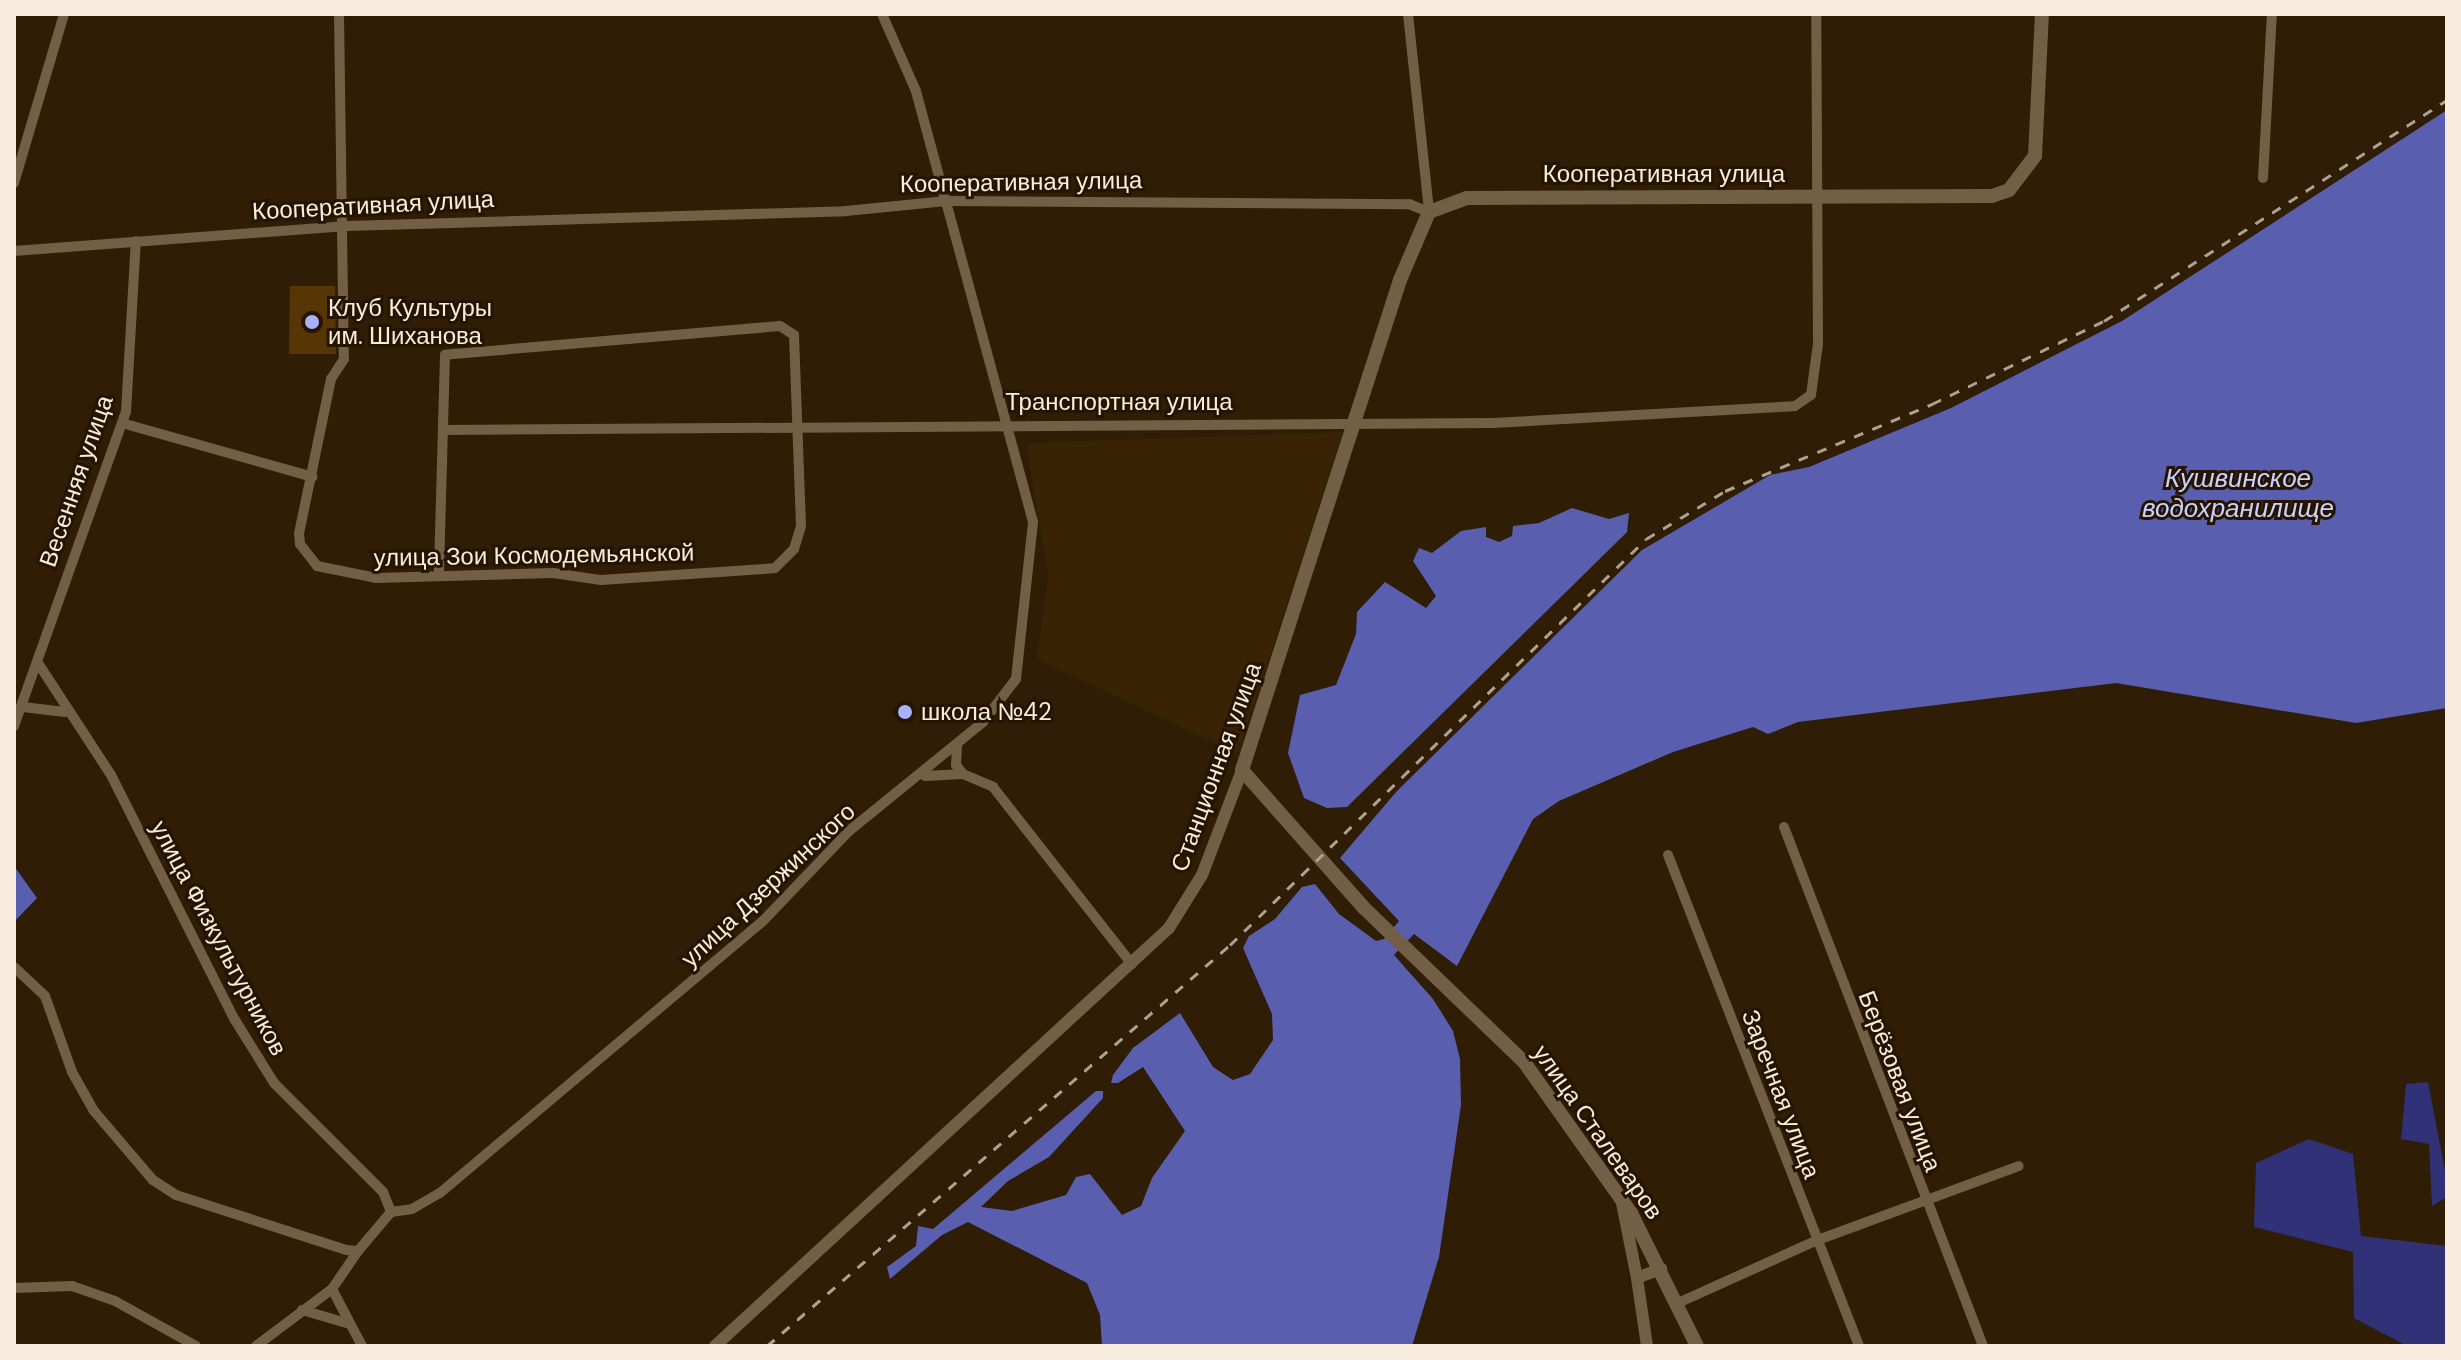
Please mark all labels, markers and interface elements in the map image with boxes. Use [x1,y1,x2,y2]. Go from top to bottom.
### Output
street label: Кооперативная улица [1543,160,1785,188]
street label: Кооперативная улица [900,165,1142,199]
street label: Кооперативная улица [251,184,495,226]
place label: Клуб Культуры им. Шиханова [328,294,492,350]
marker: Клуб Культуры им. Шиханова [303,313,321,331]
street label: Транспортная улица [1005,388,1233,416]
street label: Весенняя улица [33,391,119,571]
water label: Кушвинское водохранилище [2142,463,2334,524]
street label: улица Зои Космодемьянской [373,538,695,572]
street label: Станционная улица [1165,659,1267,875]
place label: школа №42 [921,698,1052,726]
marker: школа №42 [896,703,914,721]
street label: улица Дзержинского [675,797,861,973]
street label: улица Физкультурников [145,816,293,1060]
street label: Берёзовая улица [1852,987,1948,1175]
street label: Заречная улица [1736,1006,1826,1182]
street label: улица Сталеваров [1527,1039,1669,1225]

